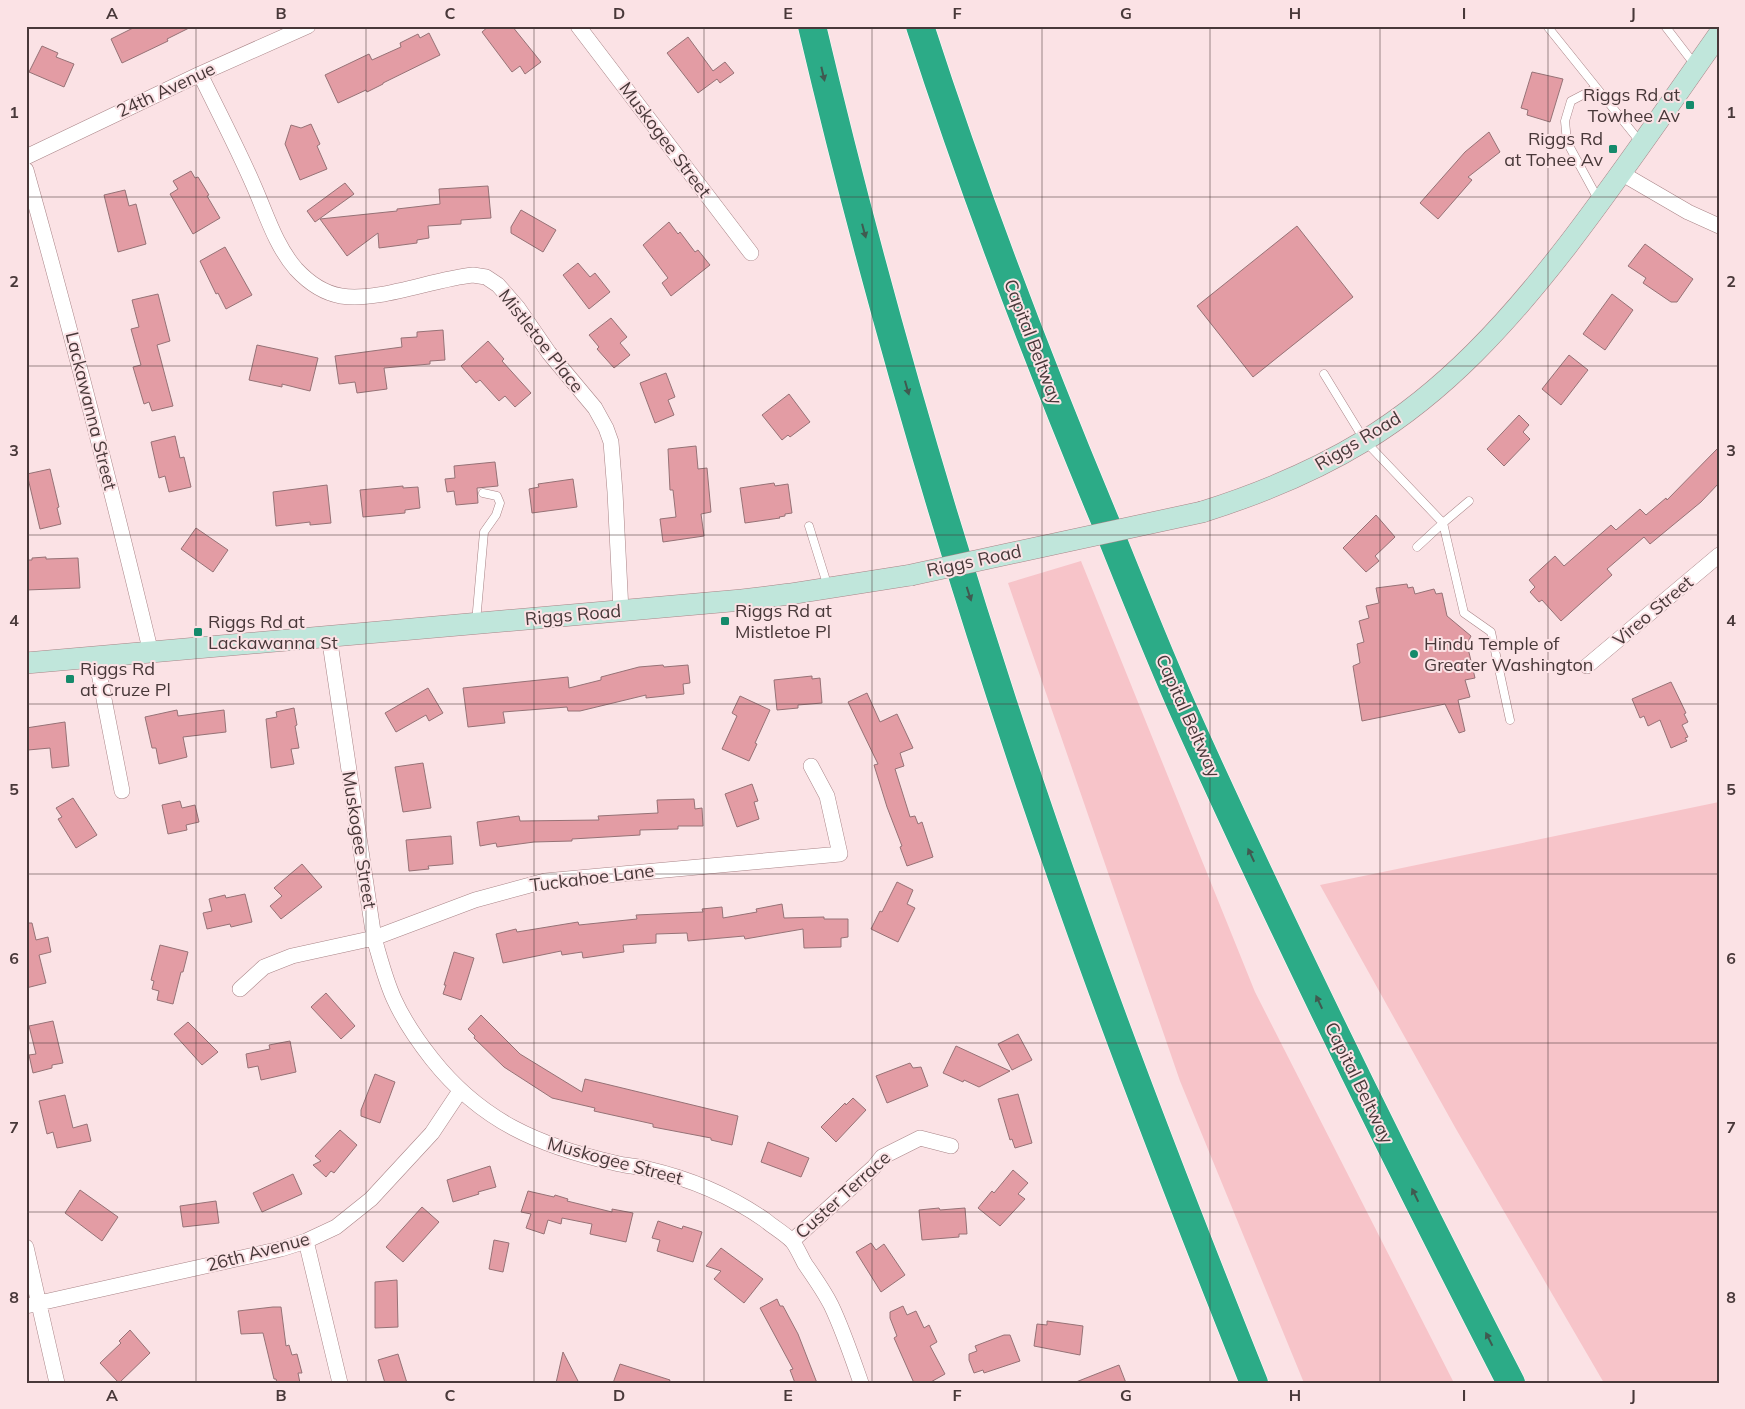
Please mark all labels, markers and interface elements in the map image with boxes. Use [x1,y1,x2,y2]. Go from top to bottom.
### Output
text: A [106,3,118,23]
text: B [275,3,287,23]
text: C [445,3,456,23]
text: D [613,3,625,23]
text: E [783,3,793,23]
text: F [952,3,962,23]
text: G [1120,3,1132,23]
text: H [1289,3,1301,23]
text: I [1462,3,1466,23]
text: J [1630,3,1636,23]
street label: 24th Avenue [113,57,219,122]
one-way arrow [819,66,827,81]
street label: Muskogee Street [614,77,716,202]
place label: Riggs Rd at Towhee Av [1583,83,1680,127]
marker: Riggs Rd at Towhee Av [1684,99,1696,111]
text: 1 [9,102,19,122]
text: 1 [1726,102,1736,122]
place label: Riggs Rd at Tohee Av [1504,127,1603,171]
marker: Riggs Rd at Tohee Av [1607,143,1619,155]
one-way arrow [860,223,868,239]
text: 2 [9,271,19,291]
text: 2 [1726,271,1736,291]
street label: Capital Beltway [999,276,1068,408]
street label: Mistletoe Place [494,284,589,397]
street label: Lackawanna Street [61,329,122,492]
one-way arrow [904,380,912,395]
street label: Riggs Road [1311,406,1405,475]
text: 3 [9,440,19,460]
text: 3 [1726,440,1736,460]
street label: Riggs Road [924,539,1023,582]
street label: Vireo Street [1608,570,1698,651]
one-way arrow [965,586,973,601]
street label: Riggs Road [524,599,622,630]
place label: Riggs Rd at Mistletoe Pl [735,599,832,643]
text: 4 [9,610,19,630]
place label: Riggs Rd at Lackawanna St [208,610,338,654]
text: 4 [1726,610,1736,630]
marker: Riggs Rd at Mistletoe Pl [719,615,731,627]
marker: Riggs Rd at Lackawanna St [192,626,204,638]
place label: Hindu Temple of Greater Washington [1424,632,1593,676]
marker: Hindu Temple of Greater Washington [1408,648,1420,660]
street label: Capital Beltway [1151,651,1226,781]
place label: Riggs Rd at Cruze Pl [80,657,171,701]
marker: Riggs Rd at Cruze Pl [64,673,76,685]
street label: Muskogee Street [337,769,382,910]
text: 5 [9,779,19,799]
text: 5 [1726,779,1736,799]
one-way arrow [1247,848,1255,862]
street label: Tuckahoe Lane [528,858,655,897]
text: 6 [9,948,19,968]
text: 6 [1726,948,1736,968]
one-way arrow [1315,995,1323,1009]
street label: Capital Beltway [1320,1018,1399,1148]
text: 7 [9,1117,19,1137]
text: 7 [1726,1117,1736,1137]
street label: Muskogee Street [545,1131,685,1190]
street label: Custer Terrace [790,1146,895,1243]
one-way arrow [1411,1188,1419,1202]
street label: 26th Avenue [204,1227,312,1276]
text: 8 [9,1287,19,1307]
text: 8 [1726,1287,1736,1307]
one-way arrow [1485,1332,1493,1347]
text: A [106,1385,118,1405]
text: B [275,1385,287,1405]
text: C [445,1385,456,1405]
text: D [613,1385,625,1405]
text: E [783,1385,793,1405]
text: F [952,1385,962,1405]
text: G [1120,1385,1132,1405]
text: H [1289,1385,1301,1405]
text: I [1462,1385,1466,1405]
text: J [1630,1385,1636,1405]

